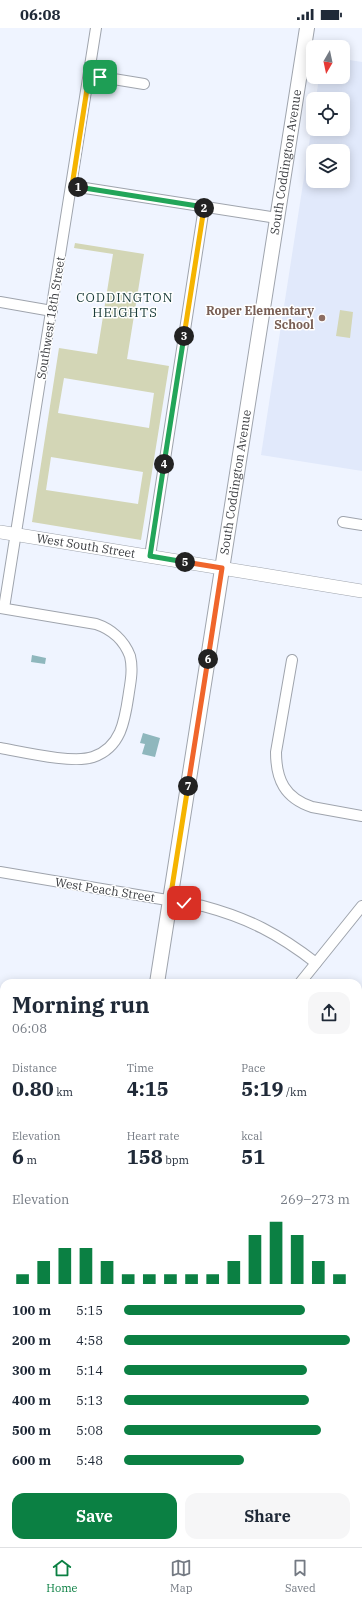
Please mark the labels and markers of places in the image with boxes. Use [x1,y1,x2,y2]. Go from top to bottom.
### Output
pin [83,60,117,94]
pin: 1 [68,177,88,197]
pin: 2 [194,198,214,218]
place label: Roper Elementary School [206,303,314,332]
marker: Roper Elementary School [317,313,327,323]
pin: 3 [174,326,194,346]
pin: 4 [154,454,174,474]
pin: 5 [175,552,195,572]
pin: 6 [198,649,218,669]
pin: 7 [178,776,198,796]
pin [167,886,201,920]

